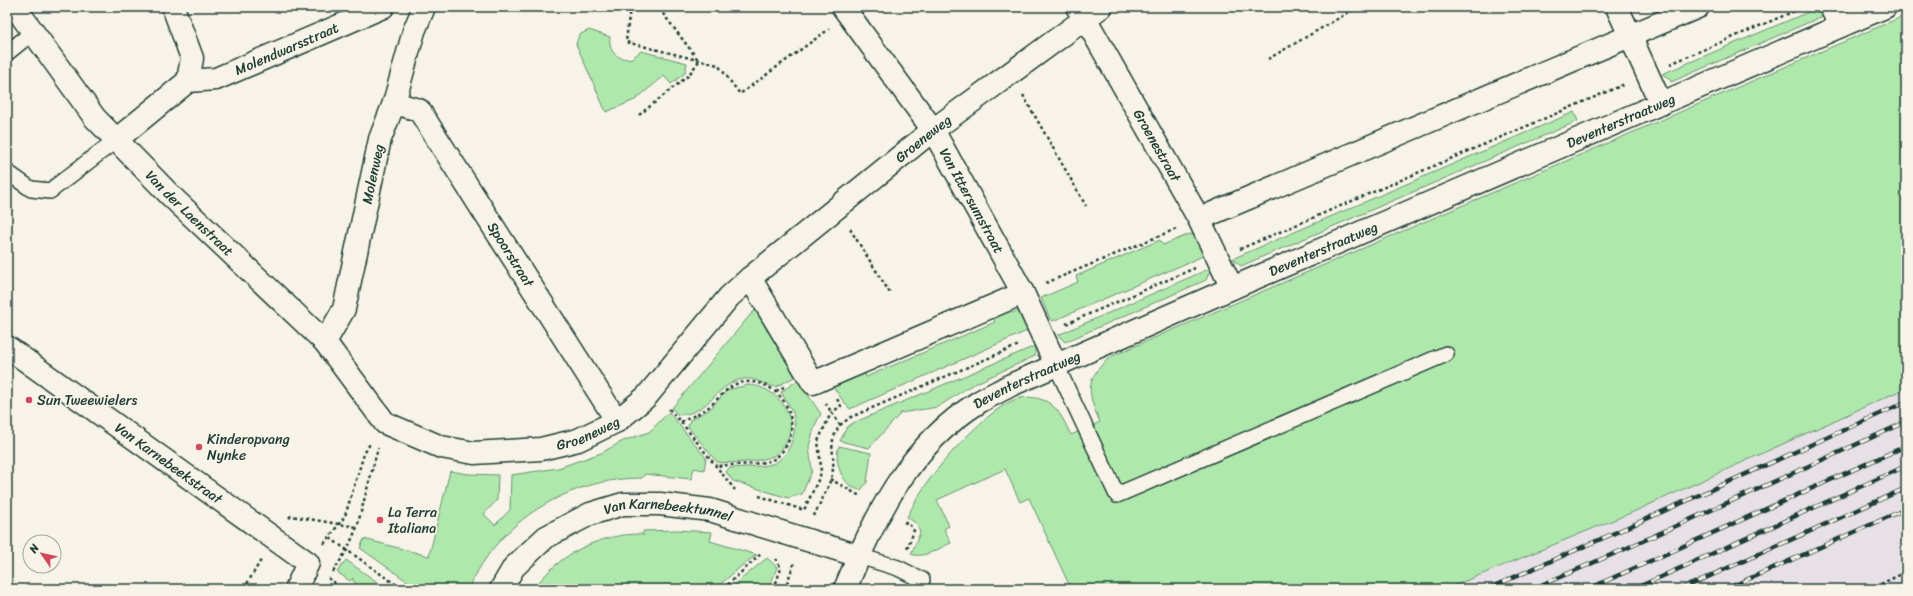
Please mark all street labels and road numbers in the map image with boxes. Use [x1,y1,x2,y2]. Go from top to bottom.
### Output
street label: Molendwarsstraat [230,15,343,82]
street label: Deventerstraatweg [1562,86,1679,155]
street label: Groenestraat [1127,104,1189,188]
street label: Groeneweg [889,108,957,169]
street label: Molenweg [354,142,391,206]
street label: Van Ittersumstraat [933,143,1011,258]
street label: Van der Laenstraat [139,164,240,262]
street label: Deventerstraatweg [1265,214,1382,283]
street label: Spoorstraat [481,217,542,293]
street label: Deventerstraatweg [968,343,1085,416]
street label: Groeneweg [554,409,624,457]
street label: Van Karnebeekstraat [109,416,229,511]
street label: Van Karnebeektunnel [601,491,737,529]

